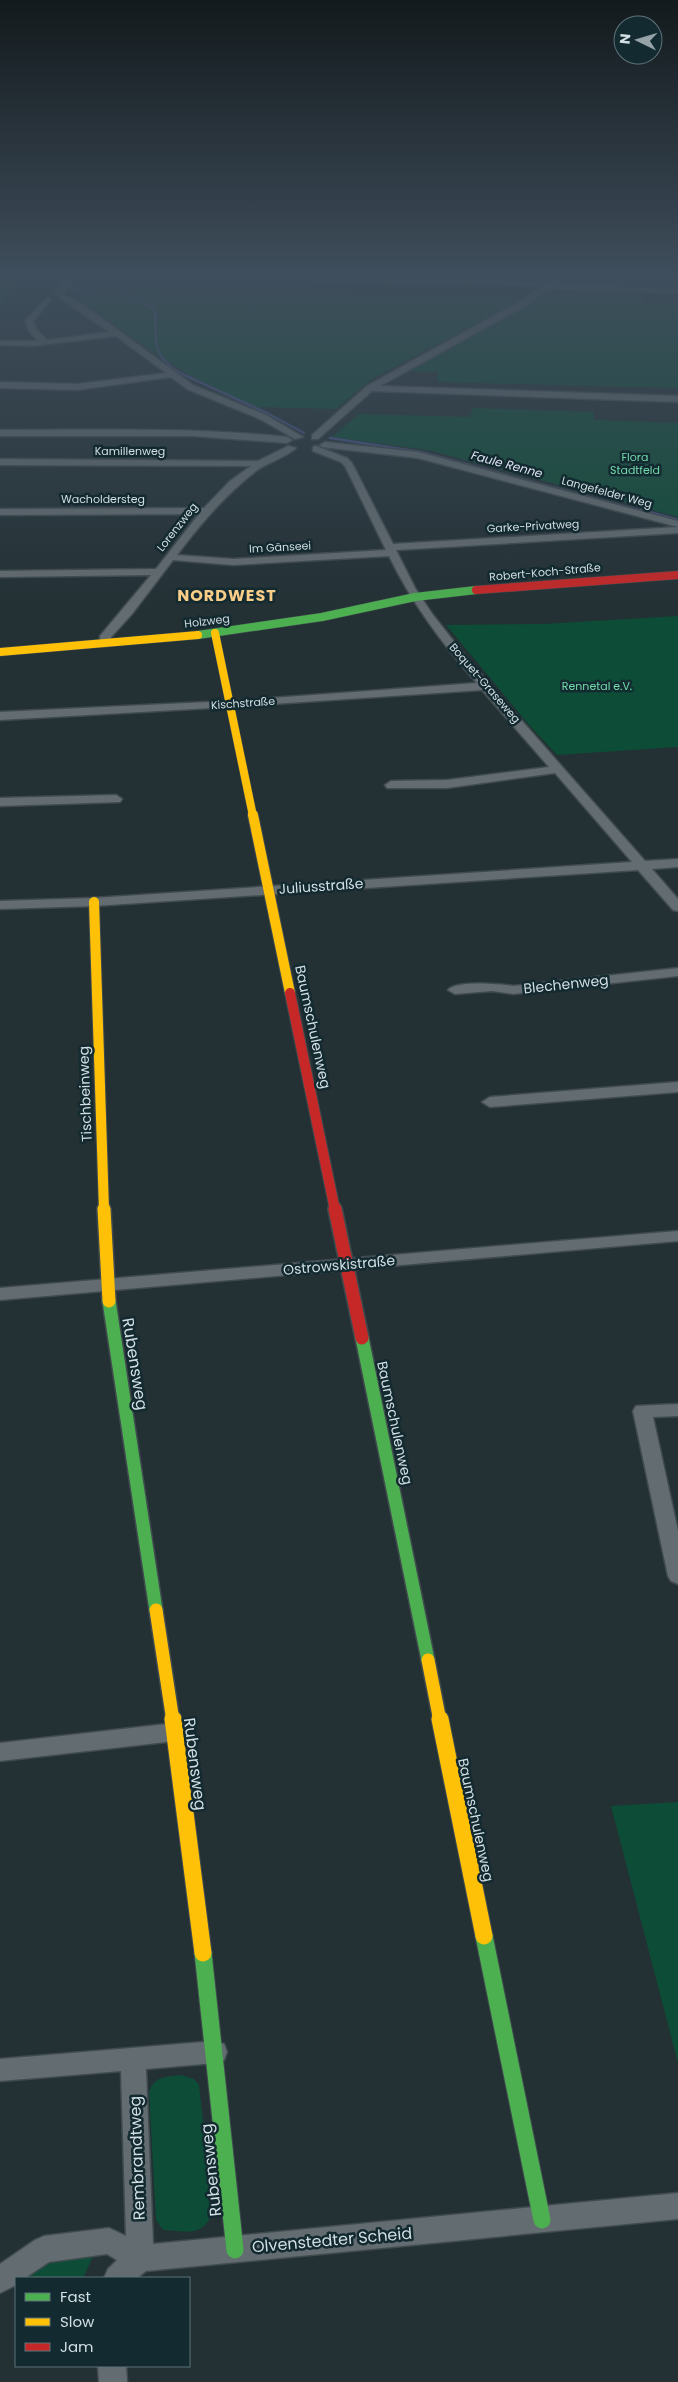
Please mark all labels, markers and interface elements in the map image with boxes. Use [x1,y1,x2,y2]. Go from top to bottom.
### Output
north arrow [613,15,663,65]
text: N [615,33,635,45]
street label: Kamillenweg [95,443,165,459]
water label: Faule Renne [469,446,545,482]
park label: Flora Stadtfeld [610,449,660,478]
street label: Langefelder Weg [560,472,654,512]
street label: Wacholdersteg [61,491,145,507]
street label: Lorenzweg [153,499,201,555]
street label: Garke-Privatweg [486,516,580,536]
street label: Im Gänseei [249,537,312,557]
street label: Robert-Koch-Straße [489,559,602,585]
district label: NORDWEST [177,584,277,607]
street label: Holzweg [183,610,231,632]
street label: Boquet-Graseweg [446,640,524,726]
park label: Rennetal e.V. [562,678,632,694]
street label: Kischstraße [210,693,276,713]
street label: Juliusstraße [278,873,364,899]
street label: Baumschulenweg [290,963,336,1091]
street label: Blechenweg [522,970,610,998]
street label: Tischbeinweg [73,1046,97,1142]
street label: Ostrowskistraße [282,1250,396,1280]
street label: Rubensweg [116,1316,154,1412]
street label: Baumschulenweg [372,1359,418,1487]
street label: Rubensweg [178,1716,212,1812]
street label: Baumschulenweg [453,1756,499,1884]
street label: Rembrandtweg [123,2095,151,2221]
street label: Rubensweg [195,2122,227,2218]
street label: Olvenstedter Scheid [251,2222,413,2258]
legend [15,2277,190,2367]
text: Fast [60,2286,91,2307]
text: Slow [60,2311,95,2332]
text: Jam [60,2336,94,2357]

